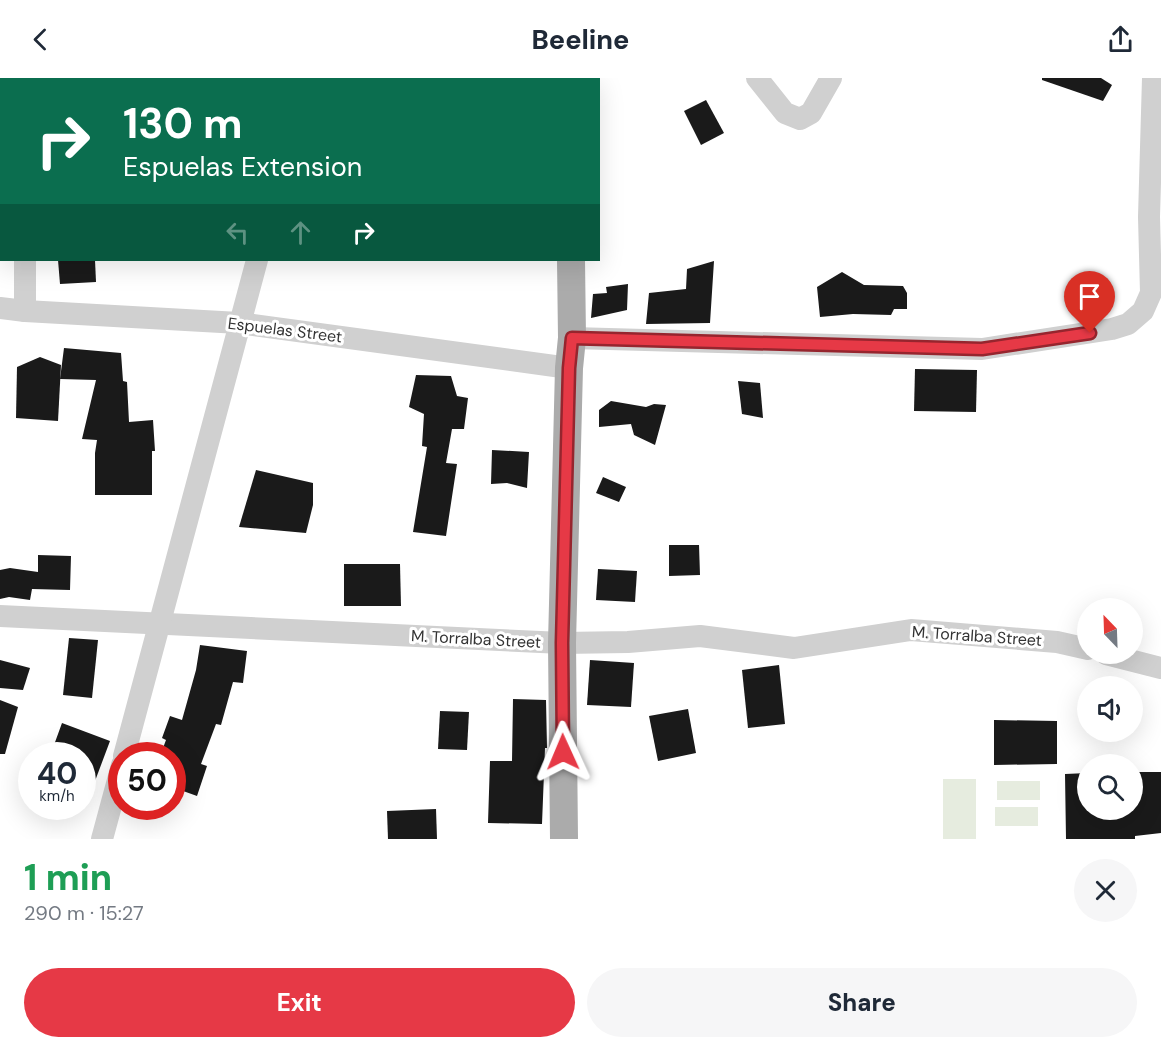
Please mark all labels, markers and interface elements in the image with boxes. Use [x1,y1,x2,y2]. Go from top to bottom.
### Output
text: Beeline [532,22,629,57]
icon: back [24,23,57,56]
icon: share [1104,23,1137,56]
text: 130 m [123,96,243,151]
icon: right [24,102,102,180]
text: Espuelas Extension [123,149,362,184]
icon: left [221,216,254,249]
icon: ahead [284,216,317,249]
icon: right [347,216,380,249]
pin [1064,271,1115,333]
icon: arrive [1073,280,1106,313]
street label: Espuelas Street [227,313,343,347]
north arrow [1077,598,1143,664]
map controls [1077,598,1143,820]
street label: M. Torralba Street [911,621,1043,651]
street label: M. Torralba Street [410,625,542,653]
button: sound [1077,676,1143,742]
position arrow [531,720,595,784]
speed limit sign: 50 [108,742,186,820]
text: 40 [37,754,77,793]
button: search [1077,754,1143,820]
text: km/h [39,786,75,806]
text: 1 min [24,854,112,901]
button: close [1074,859,1137,922]
text: 290 m · 15:27 [24,900,144,926]
button: Exit [24,968,575,1037]
button: Share [587,968,1137,1037]

